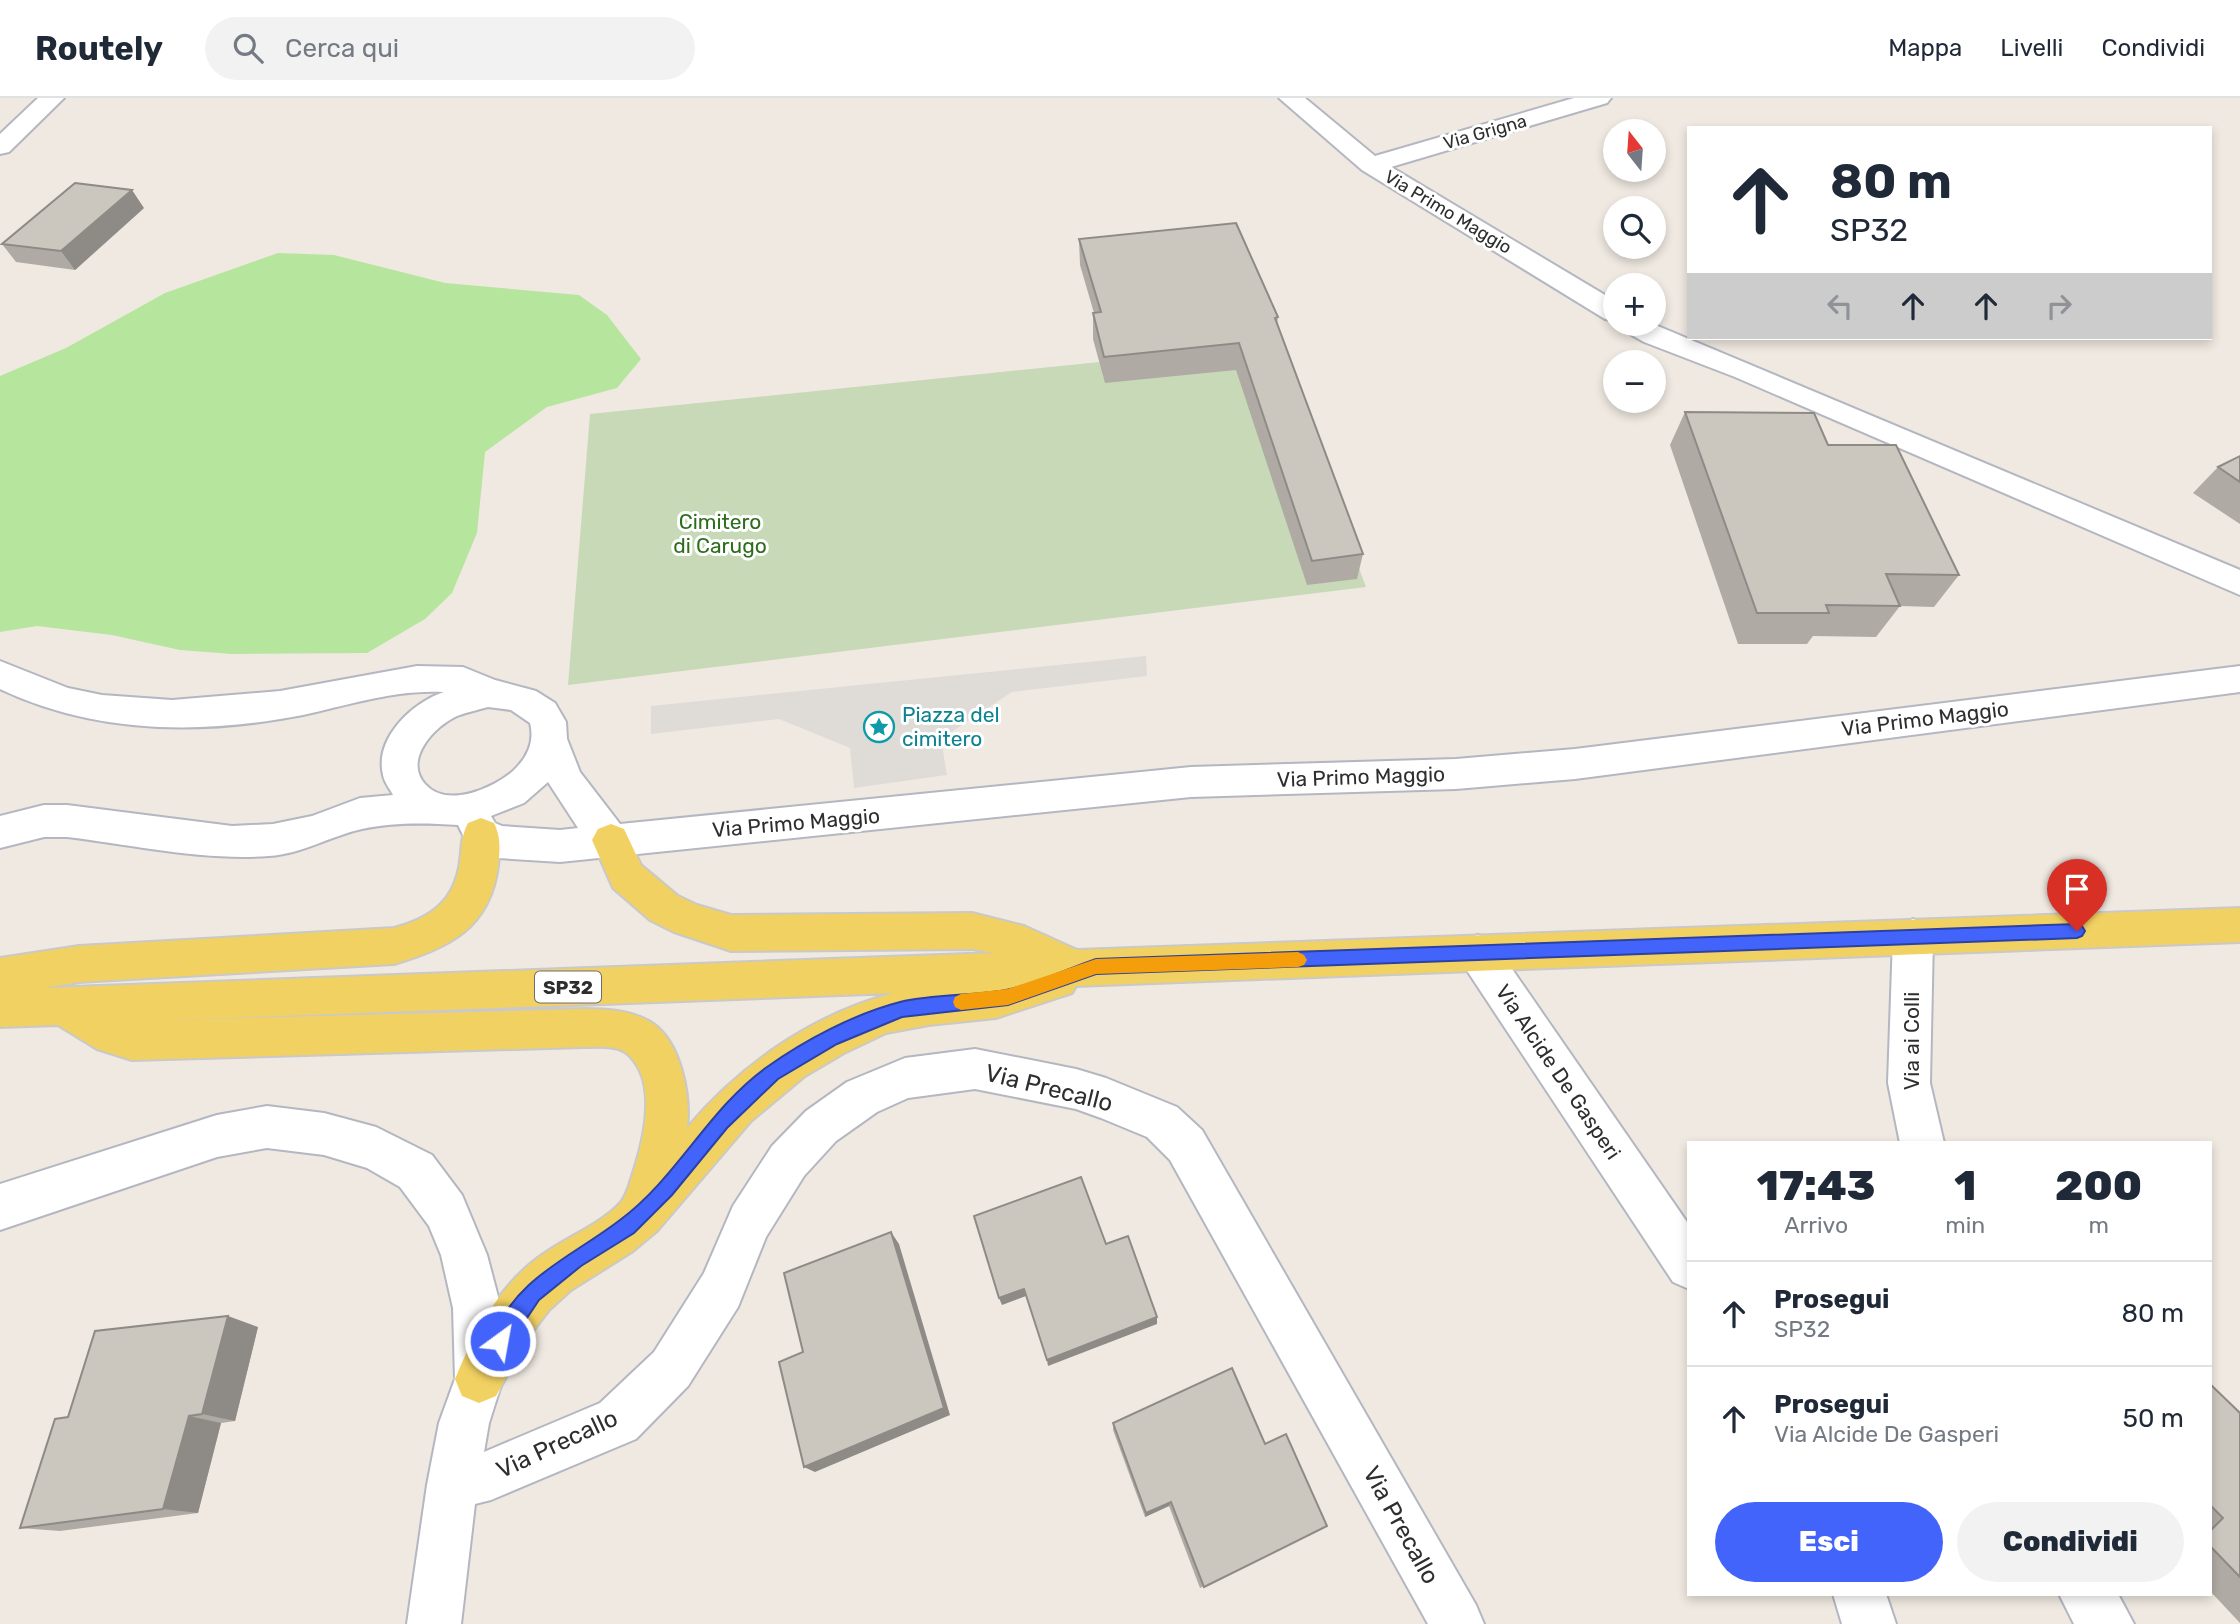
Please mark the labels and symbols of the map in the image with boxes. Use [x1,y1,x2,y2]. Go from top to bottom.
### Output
street label: Via Grigna [1441,110,1529,154]
north arrow [1603,119,1666,182]
street label: Via Primo Maggio [1380,165,1516,259]
park label: Cimitero di Carugo [673,509,767,558]
street label: Via Primo Maggio [1840,696,2010,741]
place label: Piazza del cimitero [902,702,1000,751]
place icon: Piazza del cimitero [862,710,896,744]
street label: Via Primo Maggio [1276,761,1446,792]
street label: Via Primo Maggio [711,803,881,842]
pin [2047,859,2107,931]
road number: SP32 [535,972,601,1002]
street label: Via Alcide De Gasperi [1491,980,1626,1164]
street label: Via ai Colli [1899,992,1924,1090]
street label: Via Precallo [982,1059,1116,1117]
position arrow [463,1304,537,1378]
street label: Via Precallo [492,1404,622,1484]
street label: Via Precallo [1357,1461,1445,1589]

